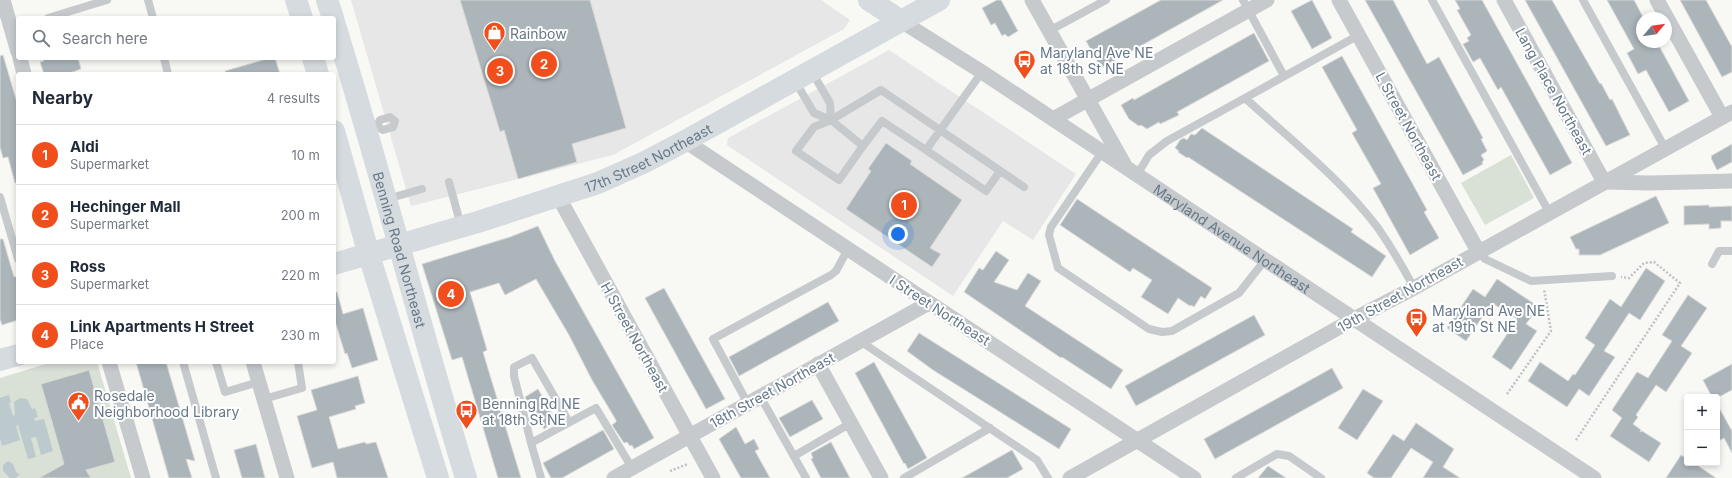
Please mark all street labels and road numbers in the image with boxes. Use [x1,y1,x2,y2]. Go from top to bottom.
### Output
street label: Lang Place Northeast [1512,25,1596,158]
street label: L Street Northeast [1372,69,1446,183]
street label: 17th Street Northeast [582,119,715,195]
street label: Benning Road Northeast [370,170,430,330]
street label: Maryland Avenue Northeast [1151,180,1314,296]
street label: 19th Street Northeast [1335,252,1466,335]
street label: I Street Northeast [886,271,994,349]
street label: H Street Northeast [598,279,672,395]
street label: 18th Street Northeast [707,348,838,431]

